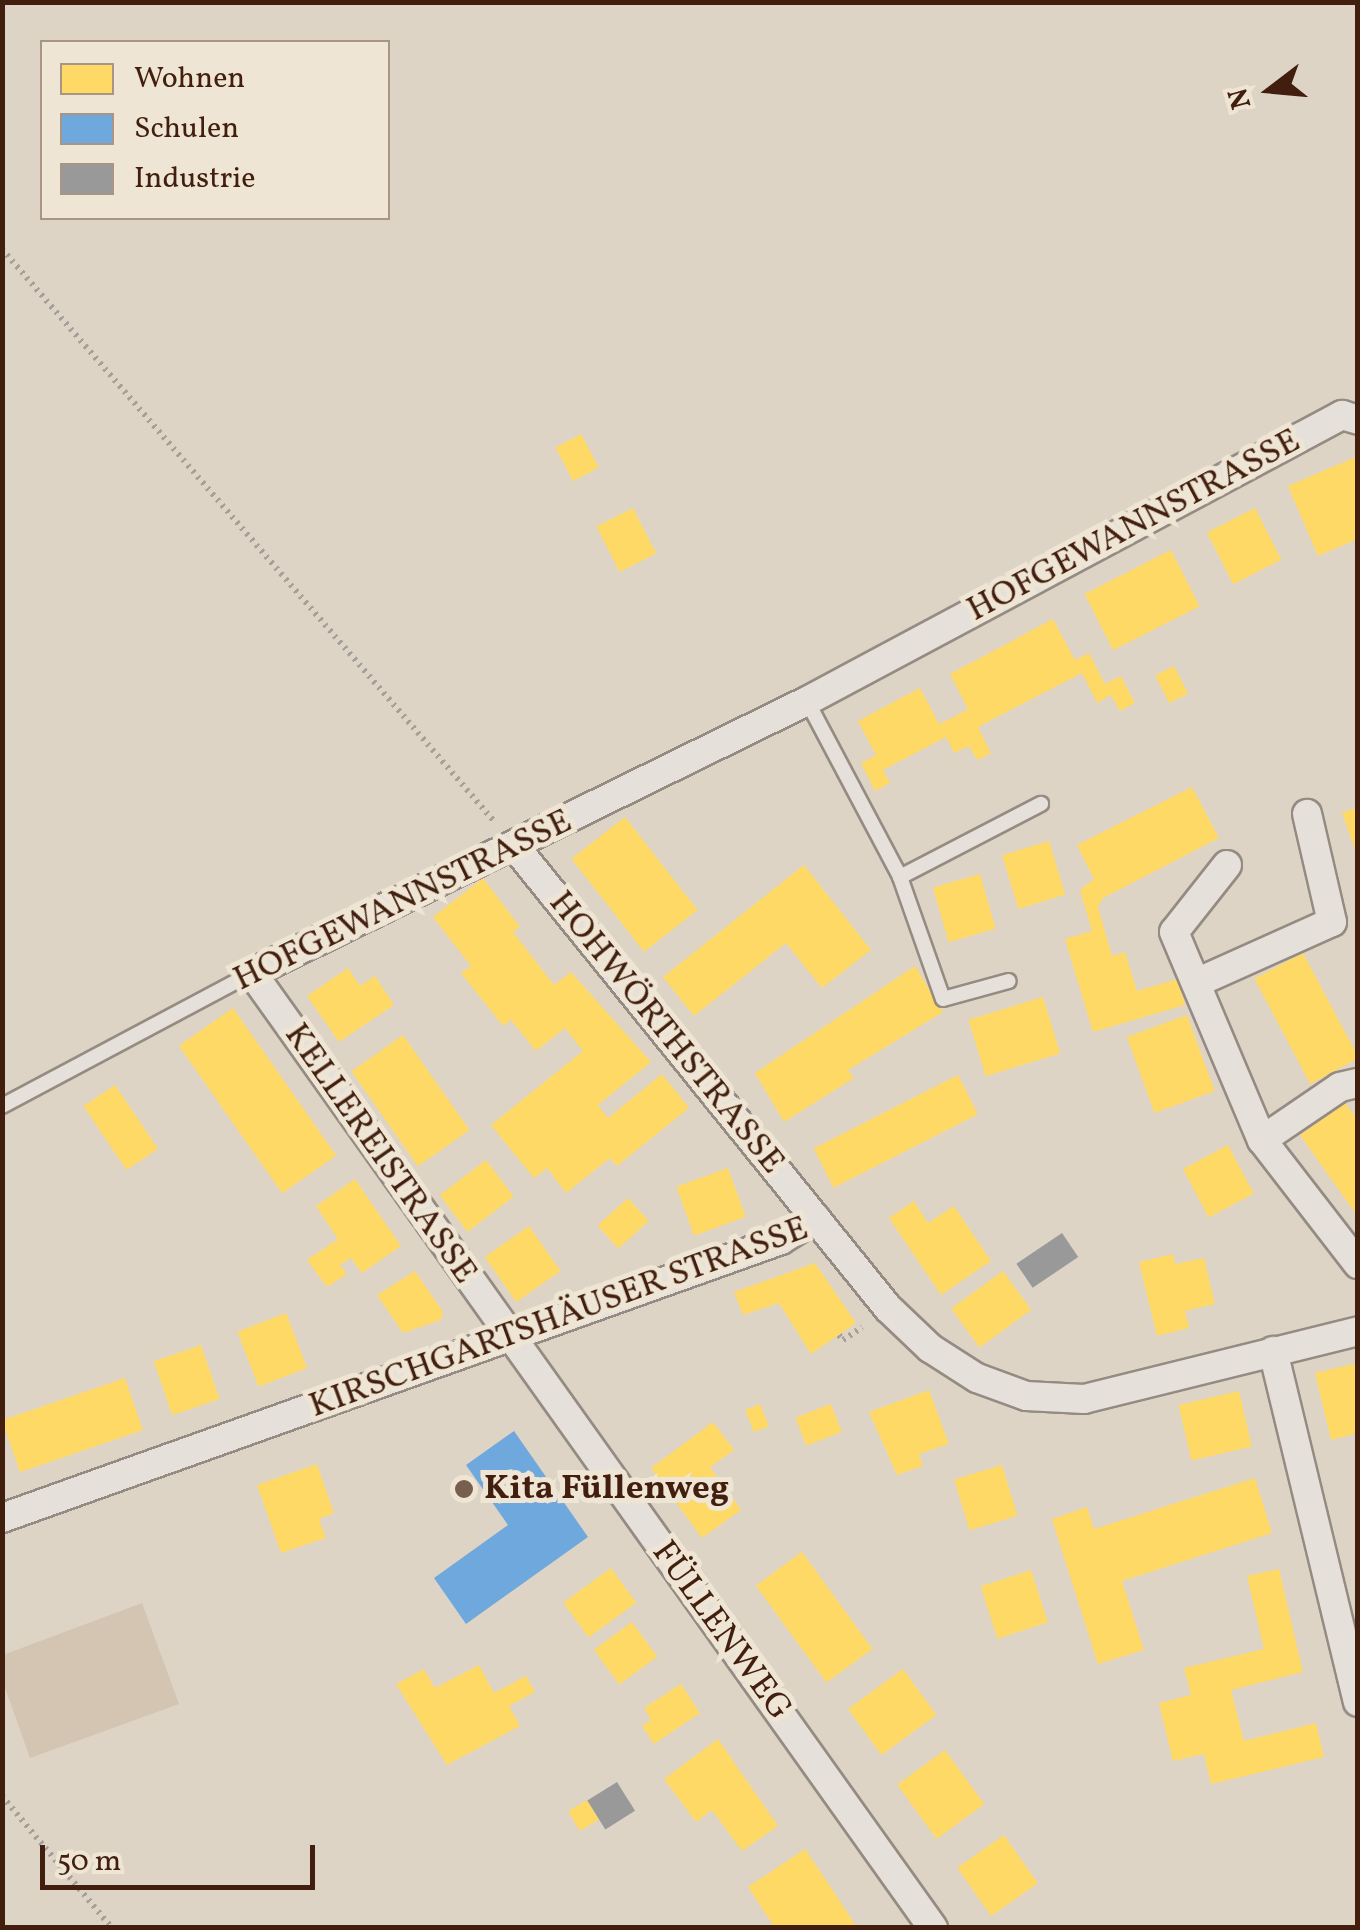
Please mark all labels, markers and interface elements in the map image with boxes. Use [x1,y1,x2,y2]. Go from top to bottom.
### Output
legend [40,40,390,220]
north arrow [1220,40,1320,140]
text: Wohnen [134,58,245,100]
text: N [1219,83,1262,114]
text: Schulen [134,108,239,150]
text: Industrie [134,158,256,200]
street label: HOFGEWANNSTRASSE [960,420,1308,632]
street label: HOFGEWANNSTRASSE [227,801,579,1001]
street label: HOHWÖRTHSTRASSE [539,883,793,1183]
street label: KELLEREISTRASSE [274,1016,486,1292]
street label: KIRSCHGARTSHÄUSER STRASSE [304,1208,814,1428]
place label: Kita Füllenweg [484,1468,729,1510]
marker: Kita Füllenweg [453,1478,475,1500]
street label: FÜLLENWEG [642,1533,800,1729]
scale bar [45,1825,320,1887]
text: 50 m [57,1841,121,1883]

